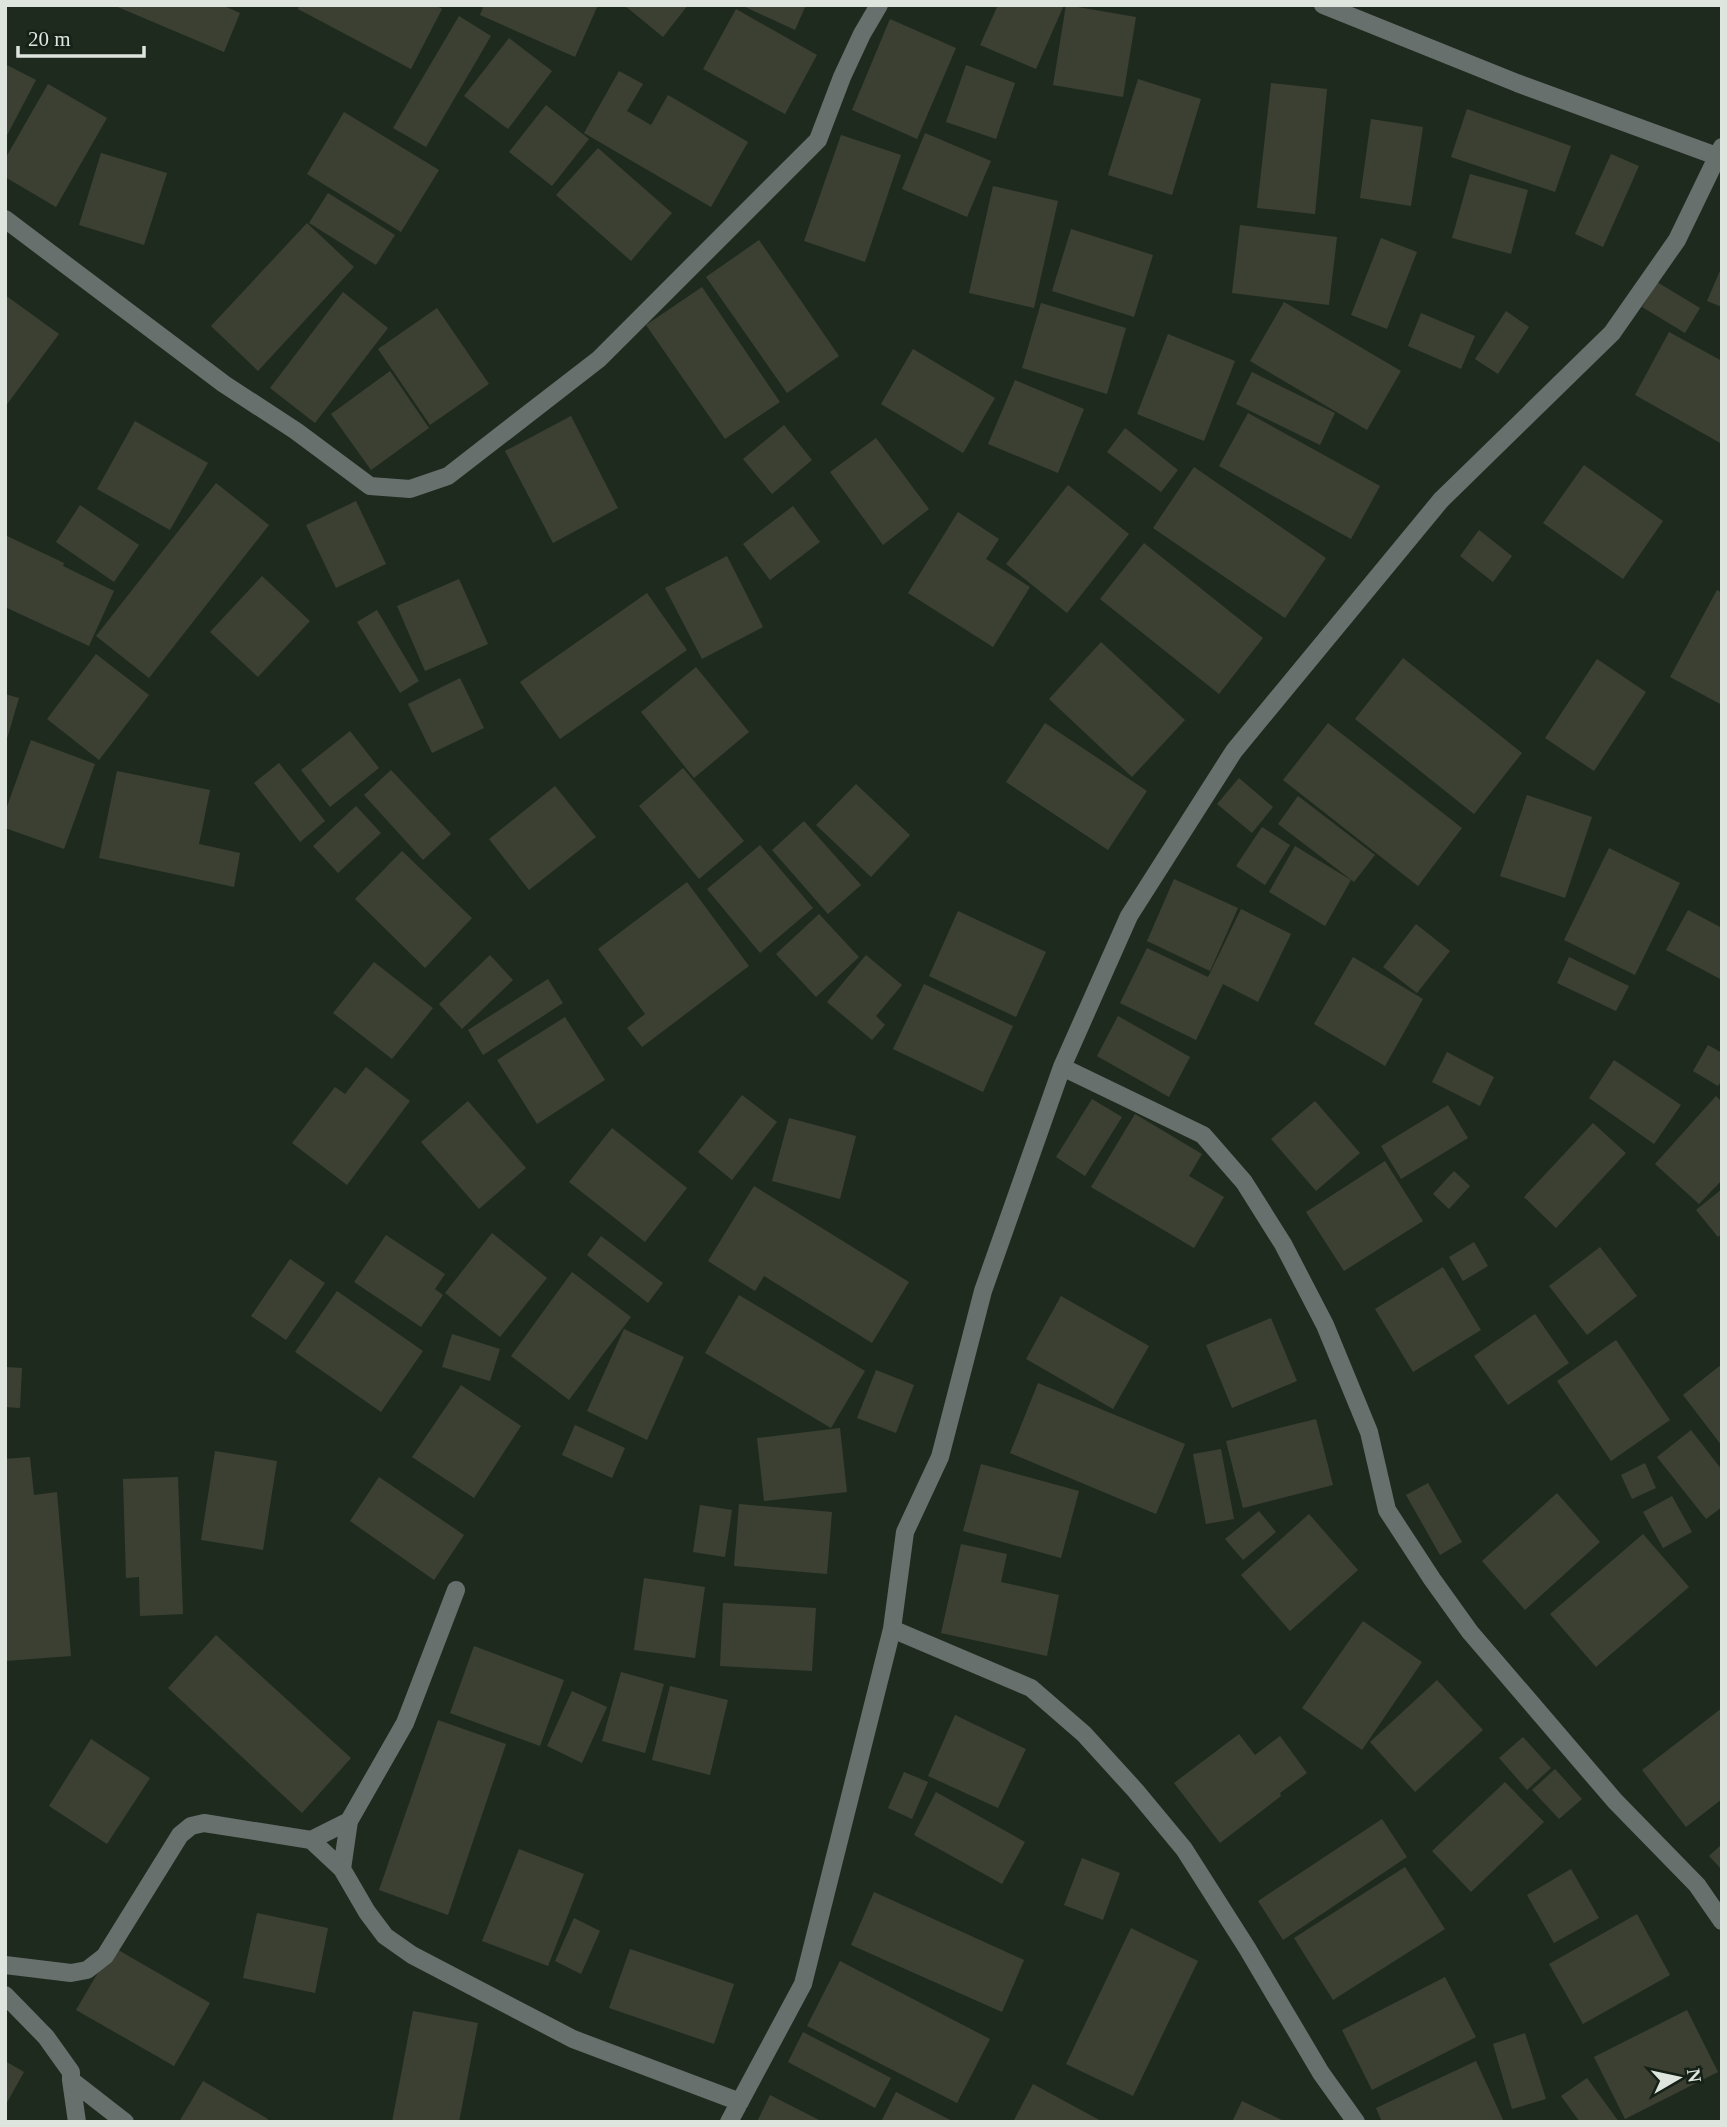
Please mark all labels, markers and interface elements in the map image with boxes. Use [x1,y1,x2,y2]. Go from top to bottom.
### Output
scale bar [18,14,144,58]
text: 20 m [28,27,71,51]
north arrow [1643,2043,1713,2113]
text: N [1683,2067,1706,2084]

